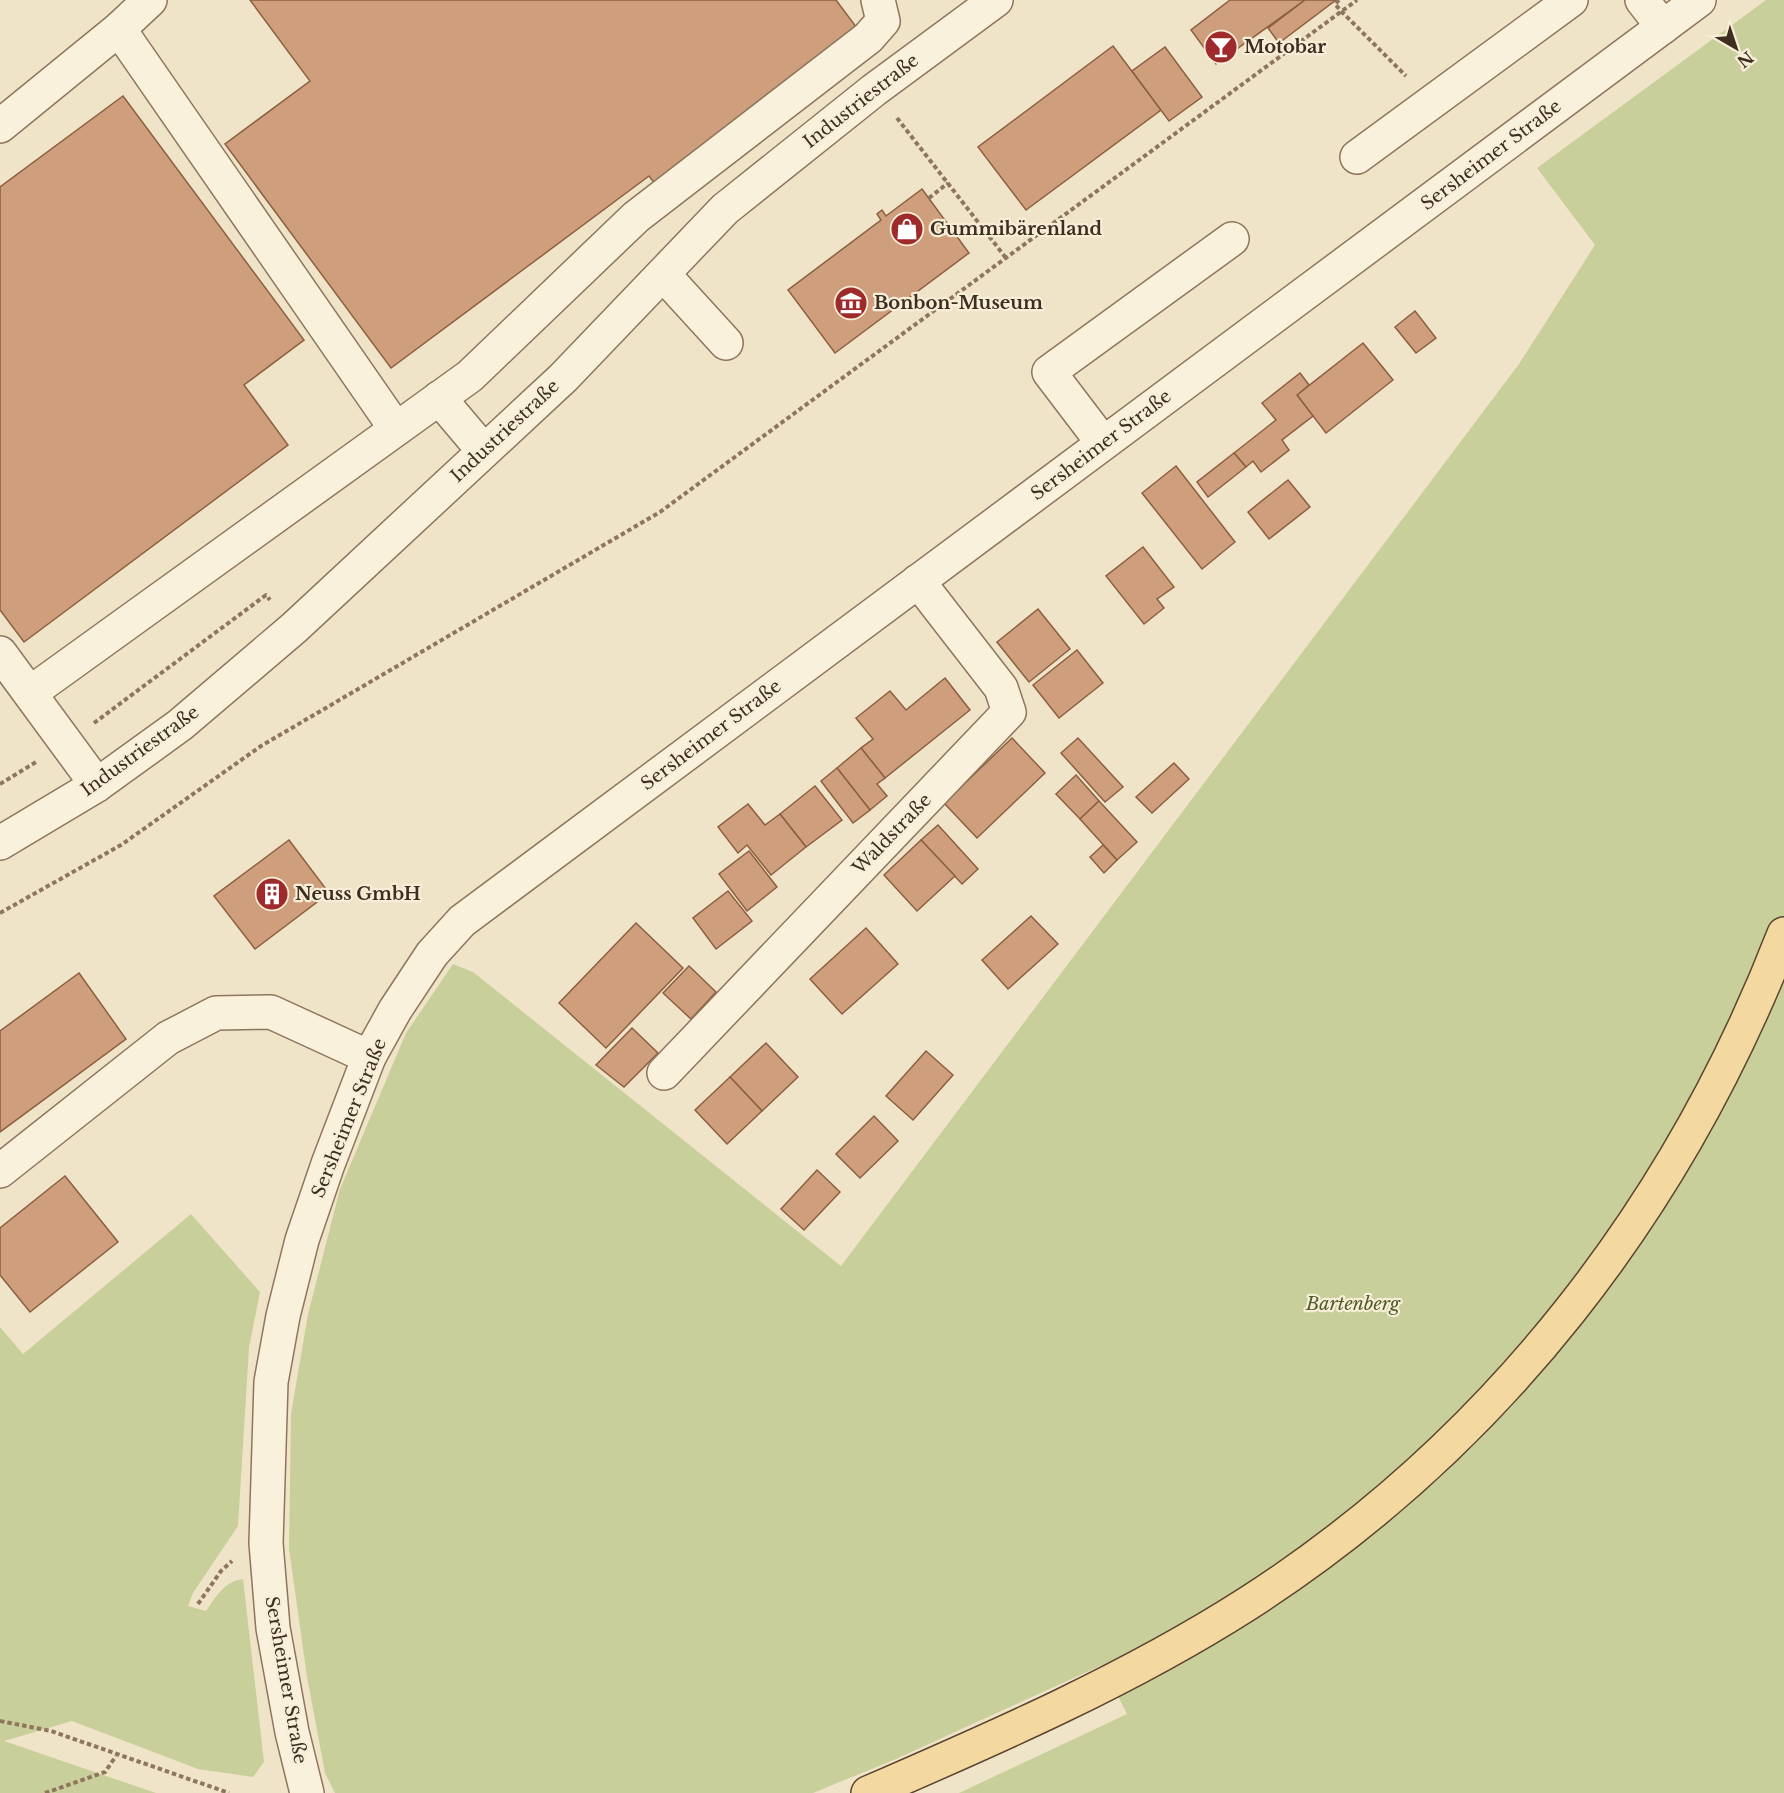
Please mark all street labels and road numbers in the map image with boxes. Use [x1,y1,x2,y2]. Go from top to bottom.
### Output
street label: Industriestraße [799,49,923,153]
street label: Sersheimer Straße [1417,95,1565,215]
street label: Industriestraße [446,375,564,487]
street label: Sersheimer Straße [1027,385,1175,505]
street label: Sersheimer Straße [637,675,785,795]
street label: Industriestraße [77,701,203,801]
street label: Waldstraße [847,789,936,880]
street label: Sersheimer Straße [307,1035,391,1201]
street label: Sersheimer Straße [260,1594,312,1766]

